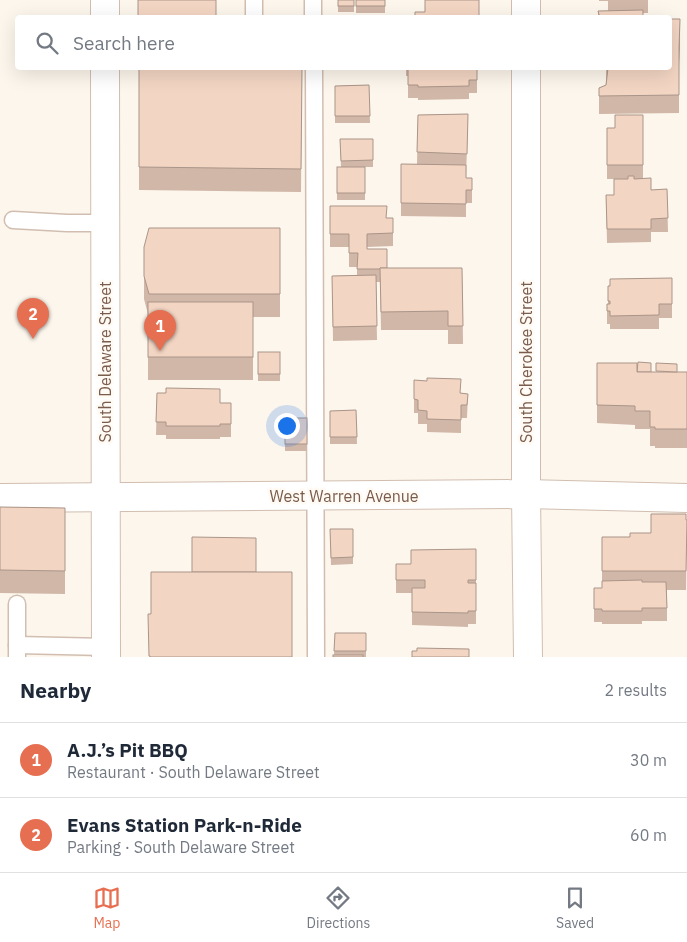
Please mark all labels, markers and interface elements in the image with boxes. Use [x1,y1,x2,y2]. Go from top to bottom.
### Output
search box [15,15,672,70]
icon: search [33,29,61,57]
text: Search here [73,31,175,55]
street label: South Delaware Street [95,281,115,443]
street label: South Cherokee Street [516,281,536,443]
pin: 2 [17,298,49,339]
pin: 1 [144,310,176,351]
your location [274,413,300,439]
street label: West Warren Avenue [269,486,419,506]
text: Nearby [20,676,91,704]
text: 2 results [604,680,667,700]
text: A.J.’s Pit BBQ [67,738,188,762]
text: 1 [31,750,41,770]
text: 30 m [630,750,667,770]
text: Restaurant · South Delaware Street [67,762,320,782]
text: Evans Station Park-n-Ride [67,813,302,837]
text: 2 [31,825,41,845]
text: 60 m [630,825,667,845]
text: Parking · South Delaware Street [67,837,295,857]
tab: Map [93,884,121,932]
tab: Directions [307,884,370,932]
tab: Saved [556,884,594,932]

